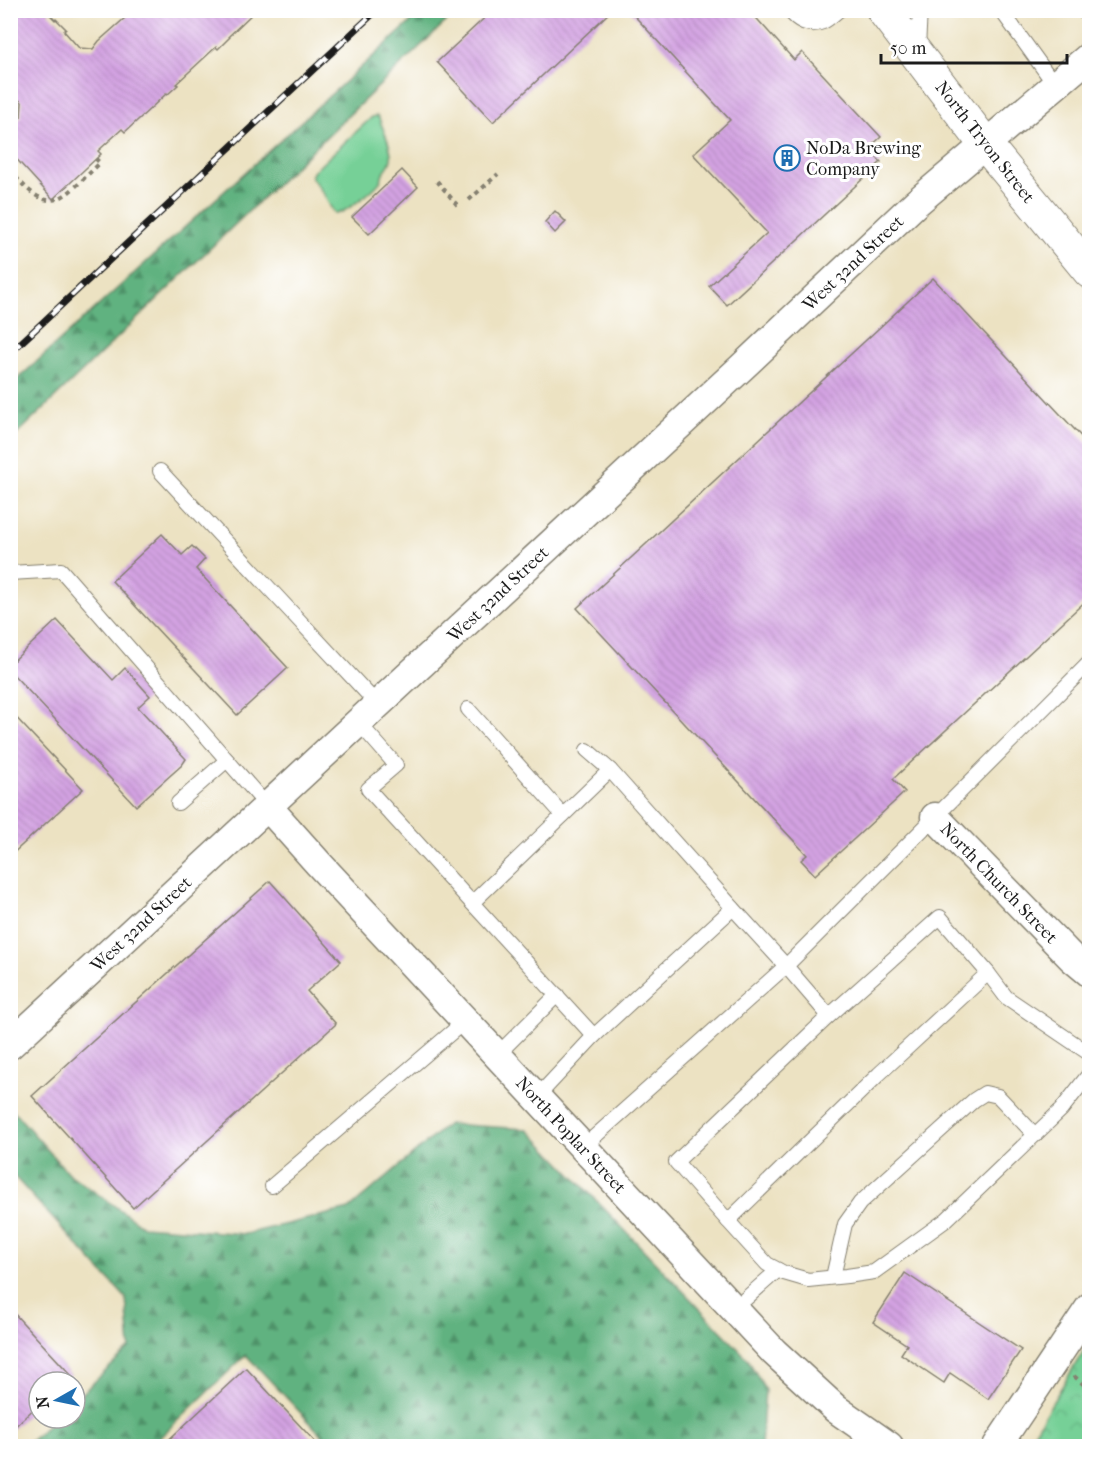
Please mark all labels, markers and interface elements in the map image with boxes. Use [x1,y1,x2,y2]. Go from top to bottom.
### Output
scale bar [881,27,1067,65]
text: 50 m [890,38,927,59]
street label: North Tryon Street [930,77,1039,208]
place label: NoDa Brewing Company [806,138,921,180]
building icon: NoDa Brewing Company [772,143,802,173]
street label: West 32nd Street [798,211,909,316]
street label: West 32nd Street [443,542,554,647]
street label: North Church Street [936,819,1062,948]
street label: West 32nd Street [86,872,197,977]
street label: North Poplar Street [511,1073,631,1198]
north arrow [27,1370,87,1430]
text: N [32,1394,53,1410]

